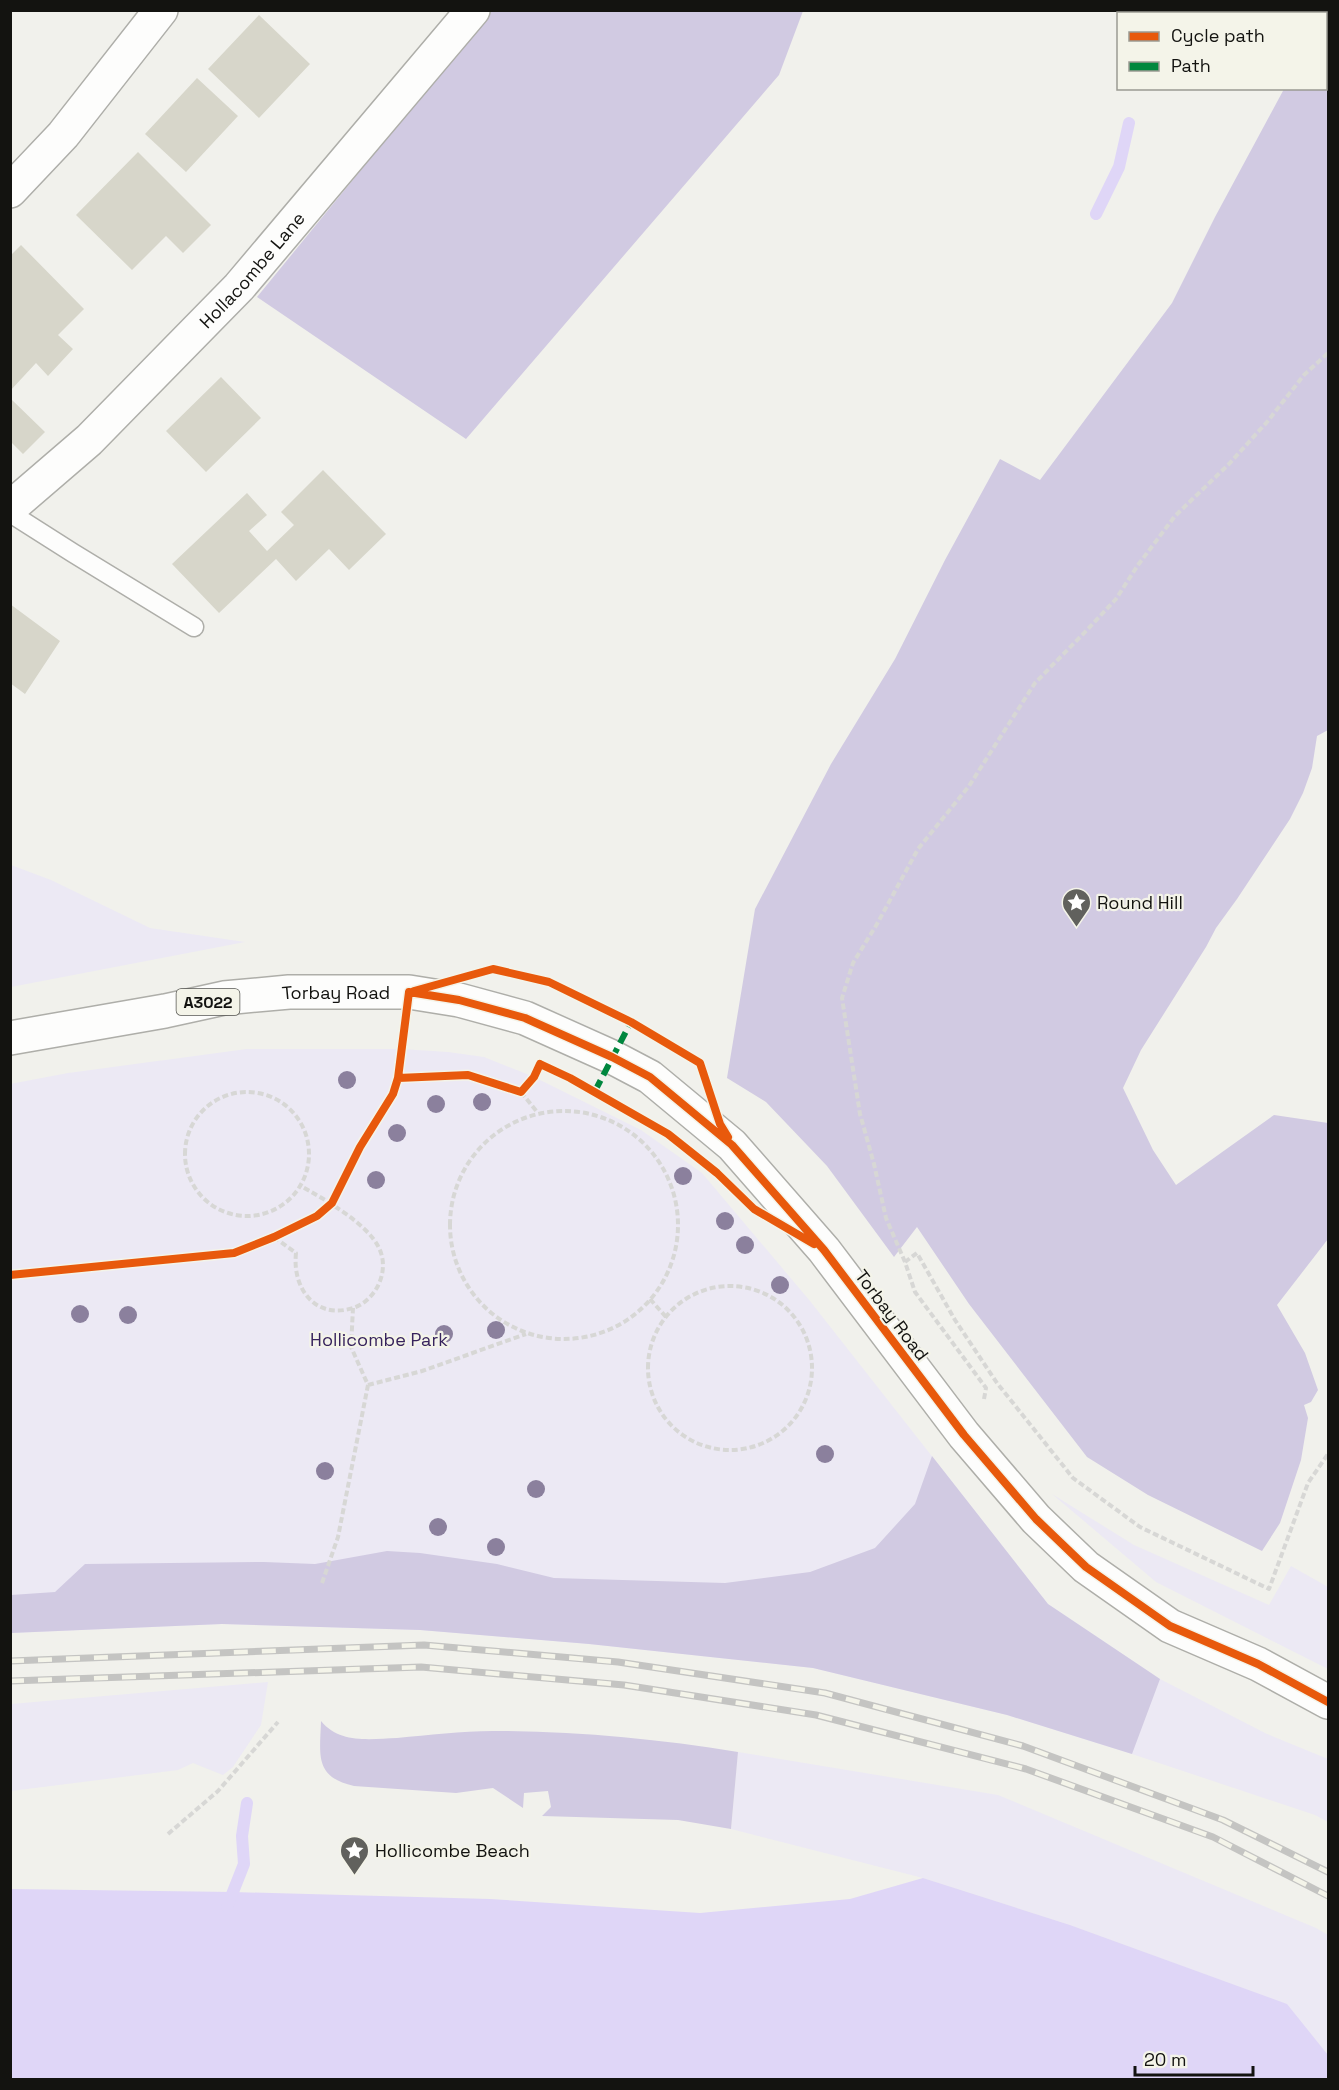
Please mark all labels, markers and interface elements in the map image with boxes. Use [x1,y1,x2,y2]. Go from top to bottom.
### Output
legend [1117,12,1327,90]
text: Cycle path [1171,24,1265,47]
text: Path [1171,54,1211,77]
street label: Hollacombe Lane [194,207,309,333]
place icon: Round Hill [1060,886,1092,928]
place label: Round Hill [1097,891,1183,914]
street label: Torbay Road [281,980,390,1004]
road number: A3022 [176,989,240,1015]
street label: Torbay Road [850,1265,934,1365]
park label: Hollicombe Park [310,1328,448,1351]
place icon: Hollicombe Beach [338,1834,370,1876]
place label: Hollicombe Beach [375,1839,530,1862]
scale bar [1135,2039,1254,2077]
text: 20 m [1144,2048,1187,2071]

